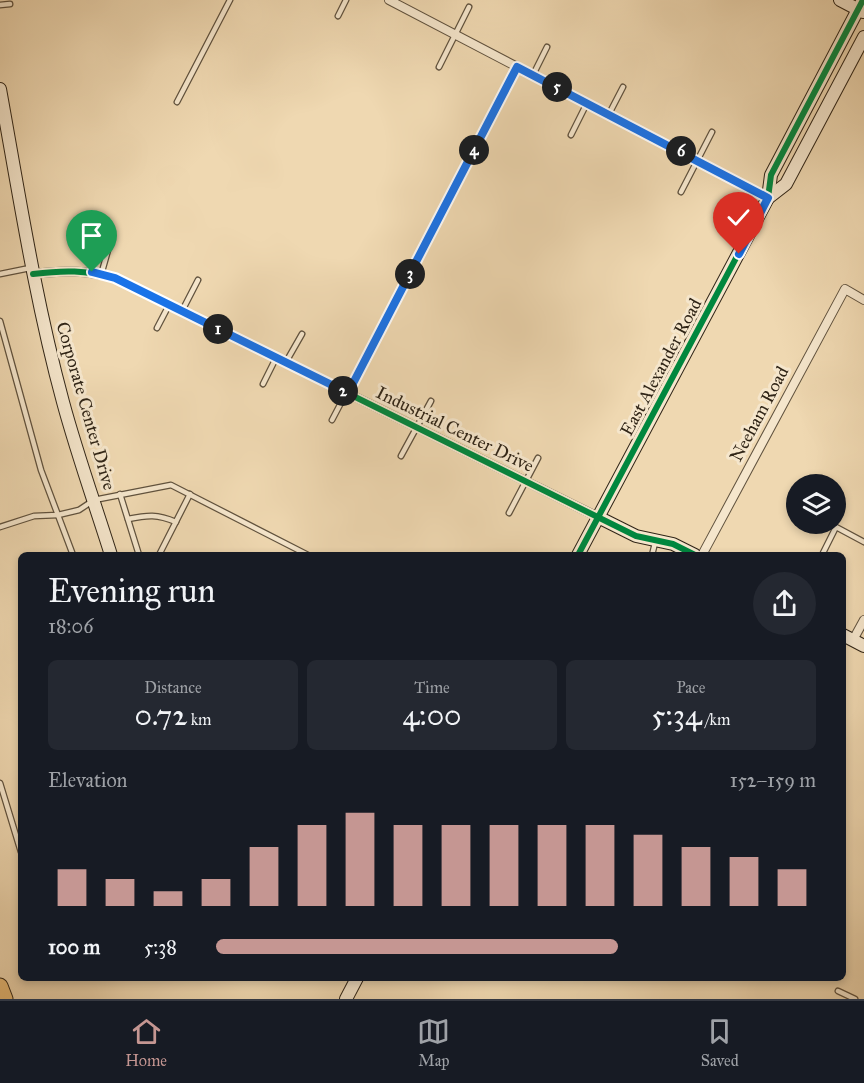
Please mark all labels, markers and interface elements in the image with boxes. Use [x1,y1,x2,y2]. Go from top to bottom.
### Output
pin: 5 [542,72,572,102]
text: 5 [553,77,561,96]
pin: 4 [459,135,489,165]
pin: 6 [666,136,696,166]
text: 4 [470,140,478,159]
text: 6 [677,141,685,160]
pin [713,192,764,254]
icon: check [722,201,755,234]
pin [66,210,117,272]
icon: arrive [75,219,108,252]
pin: 3 [395,259,425,289]
text: 3 [407,264,413,283]
street label: East Alexander Road [615,294,707,440]
pin: 1 [203,314,233,344]
street label: Corporate Center Drive [51,319,121,493]
text: 1 [215,319,221,338]
street label: Neeham Road [725,363,793,465]
pin: 2 [328,376,358,406]
text: 2 [339,381,347,400]
street label: Industrial Center Drive [373,381,537,477]
map controls [786,474,846,534]
button: layers [786,474,846,534]
text: Evening run [48,571,215,611]
button: share [753,572,816,635]
text: 18:06 [48,614,93,638]
text: Distance [144,678,202,697]
text: Time [414,678,450,697]
text: Pace [676,678,706,697]
text: 0.72 [134,697,187,733]
text: 4:00 [402,697,462,733]
text: 5:34 [652,697,702,733]
text: km [187,710,212,729]
text: /km [702,710,730,729]
text: Elevation [48,768,127,792]
text: 152–159 m [730,768,816,792]
text: 100 m [48,935,100,959]
text: 5:38 [144,935,177,959]
tab: Home [125,1015,167,1070]
tab: Map [417,1015,450,1070]
tab: Saved [701,1015,739,1070]

